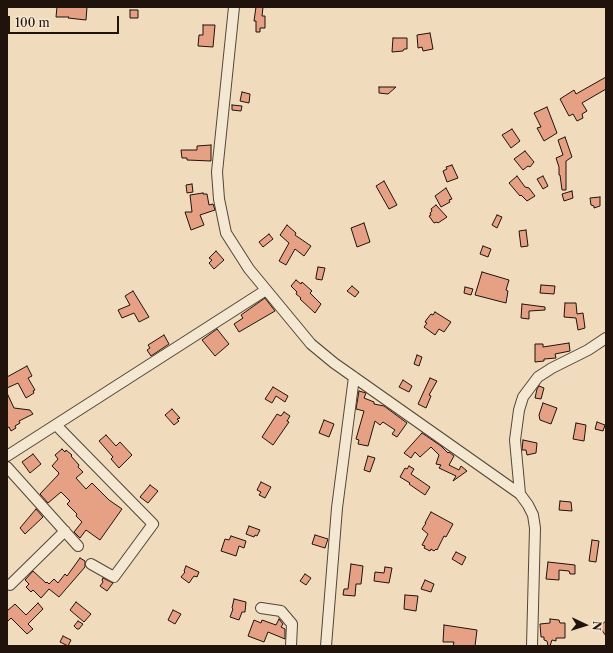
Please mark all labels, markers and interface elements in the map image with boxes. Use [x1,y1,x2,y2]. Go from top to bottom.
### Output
scale bar [10,8,121,34]
text: 100 m [15,15,50,30]
north arrow [565,605,605,645]
text: N [590,621,604,631]

